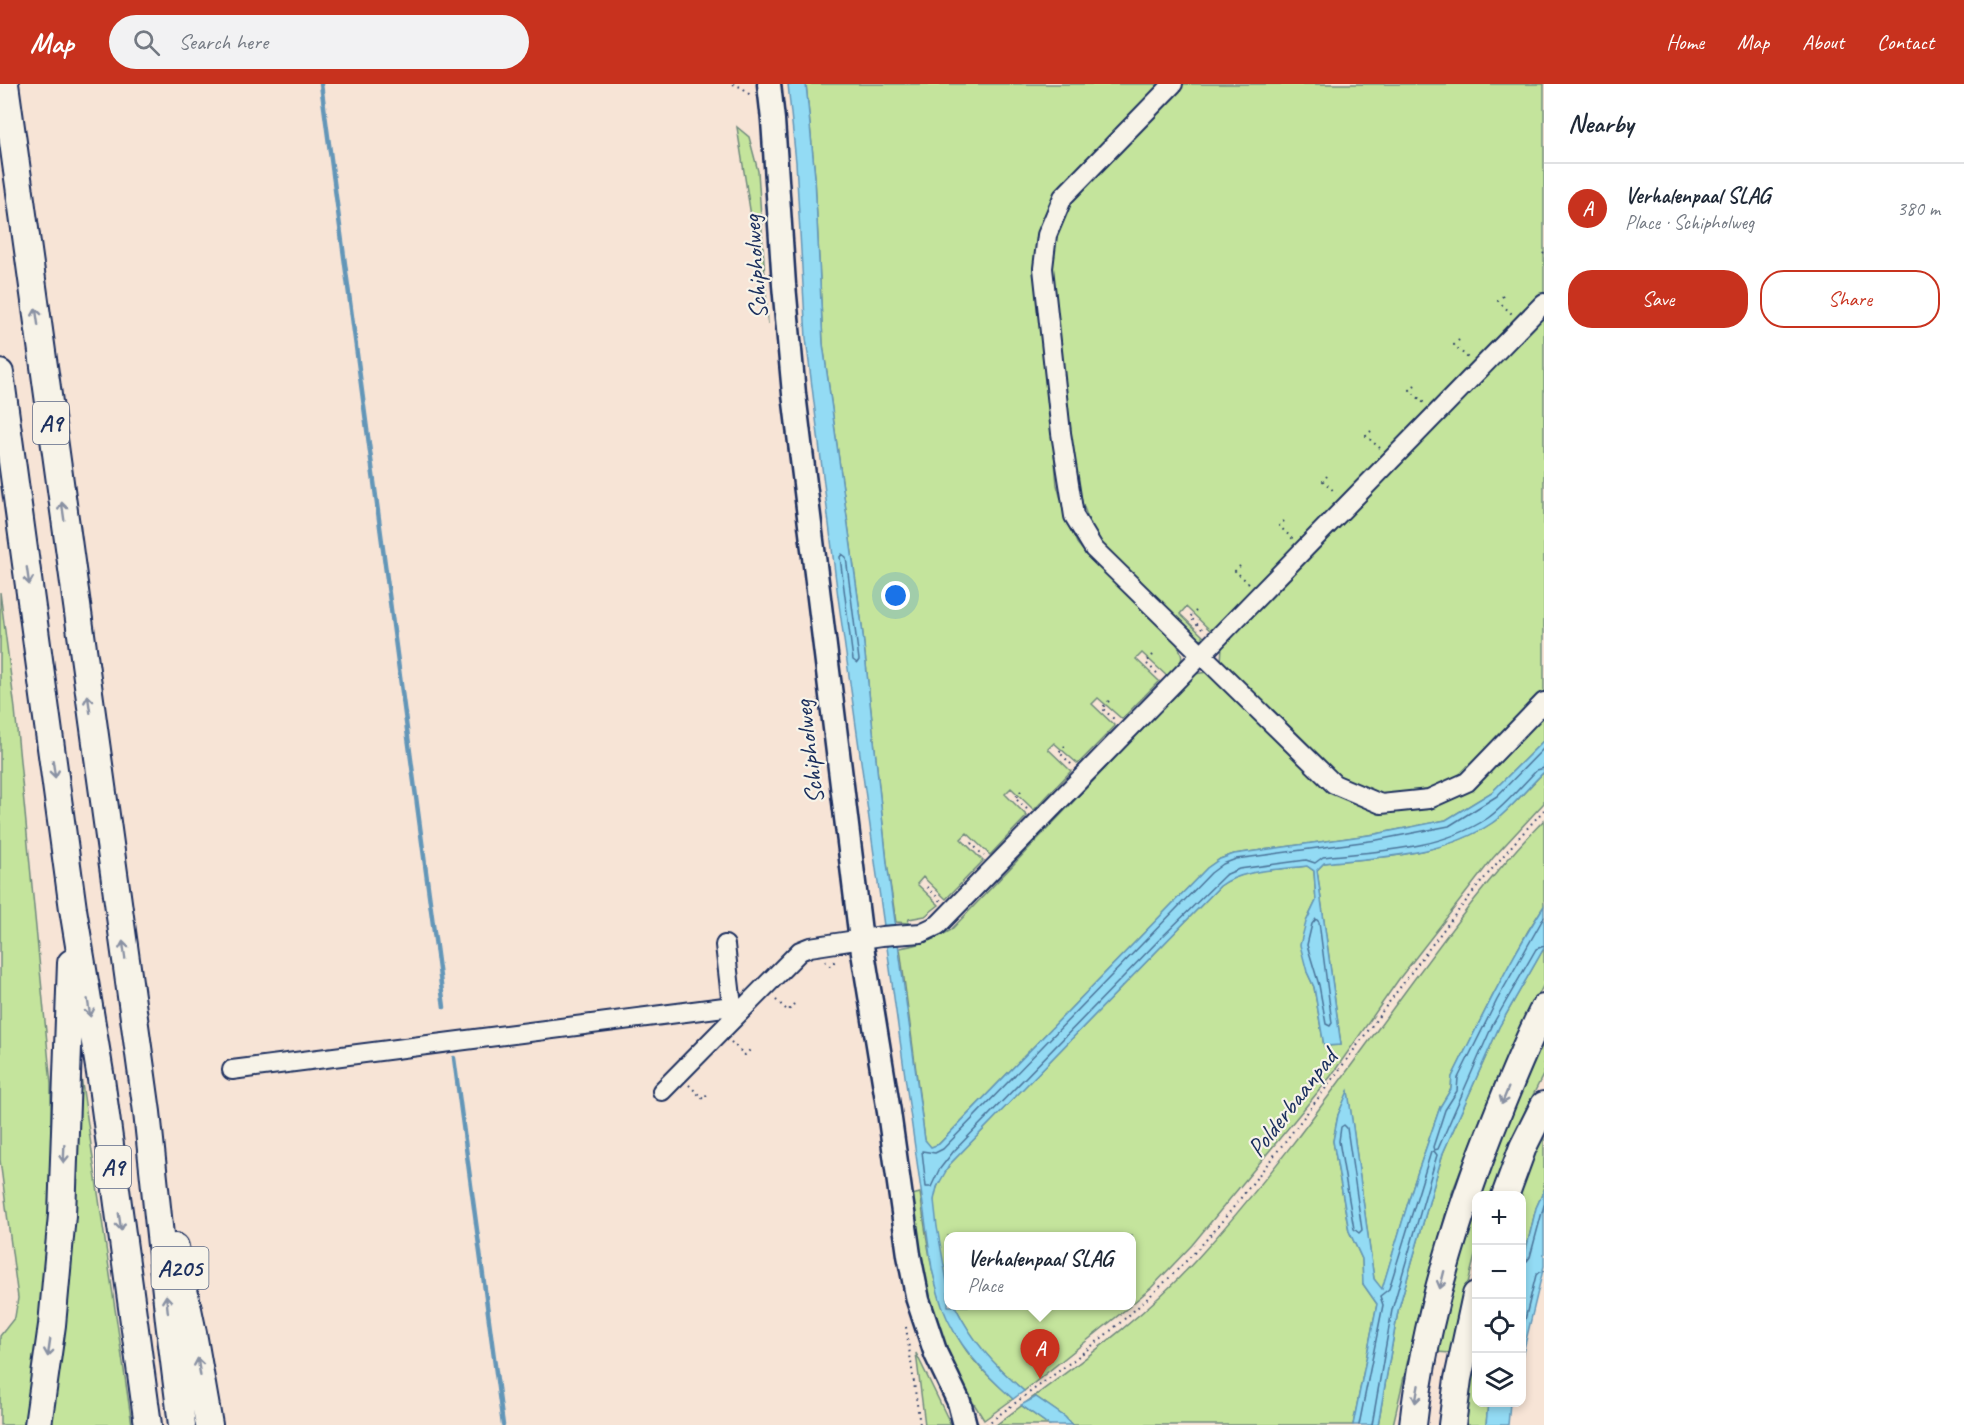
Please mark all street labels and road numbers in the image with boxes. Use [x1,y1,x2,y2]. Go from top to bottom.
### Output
street label: Schipholweg [735,212,775,320]
road number: A9 [33,402,69,444]
street label: Schipholweg [786,696,832,806]
street label: Polderbaanpad [1239,1039,1347,1164]
road number: A9 [95,1146,131,1188]
road number: A205 [152,1247,208,1289]

